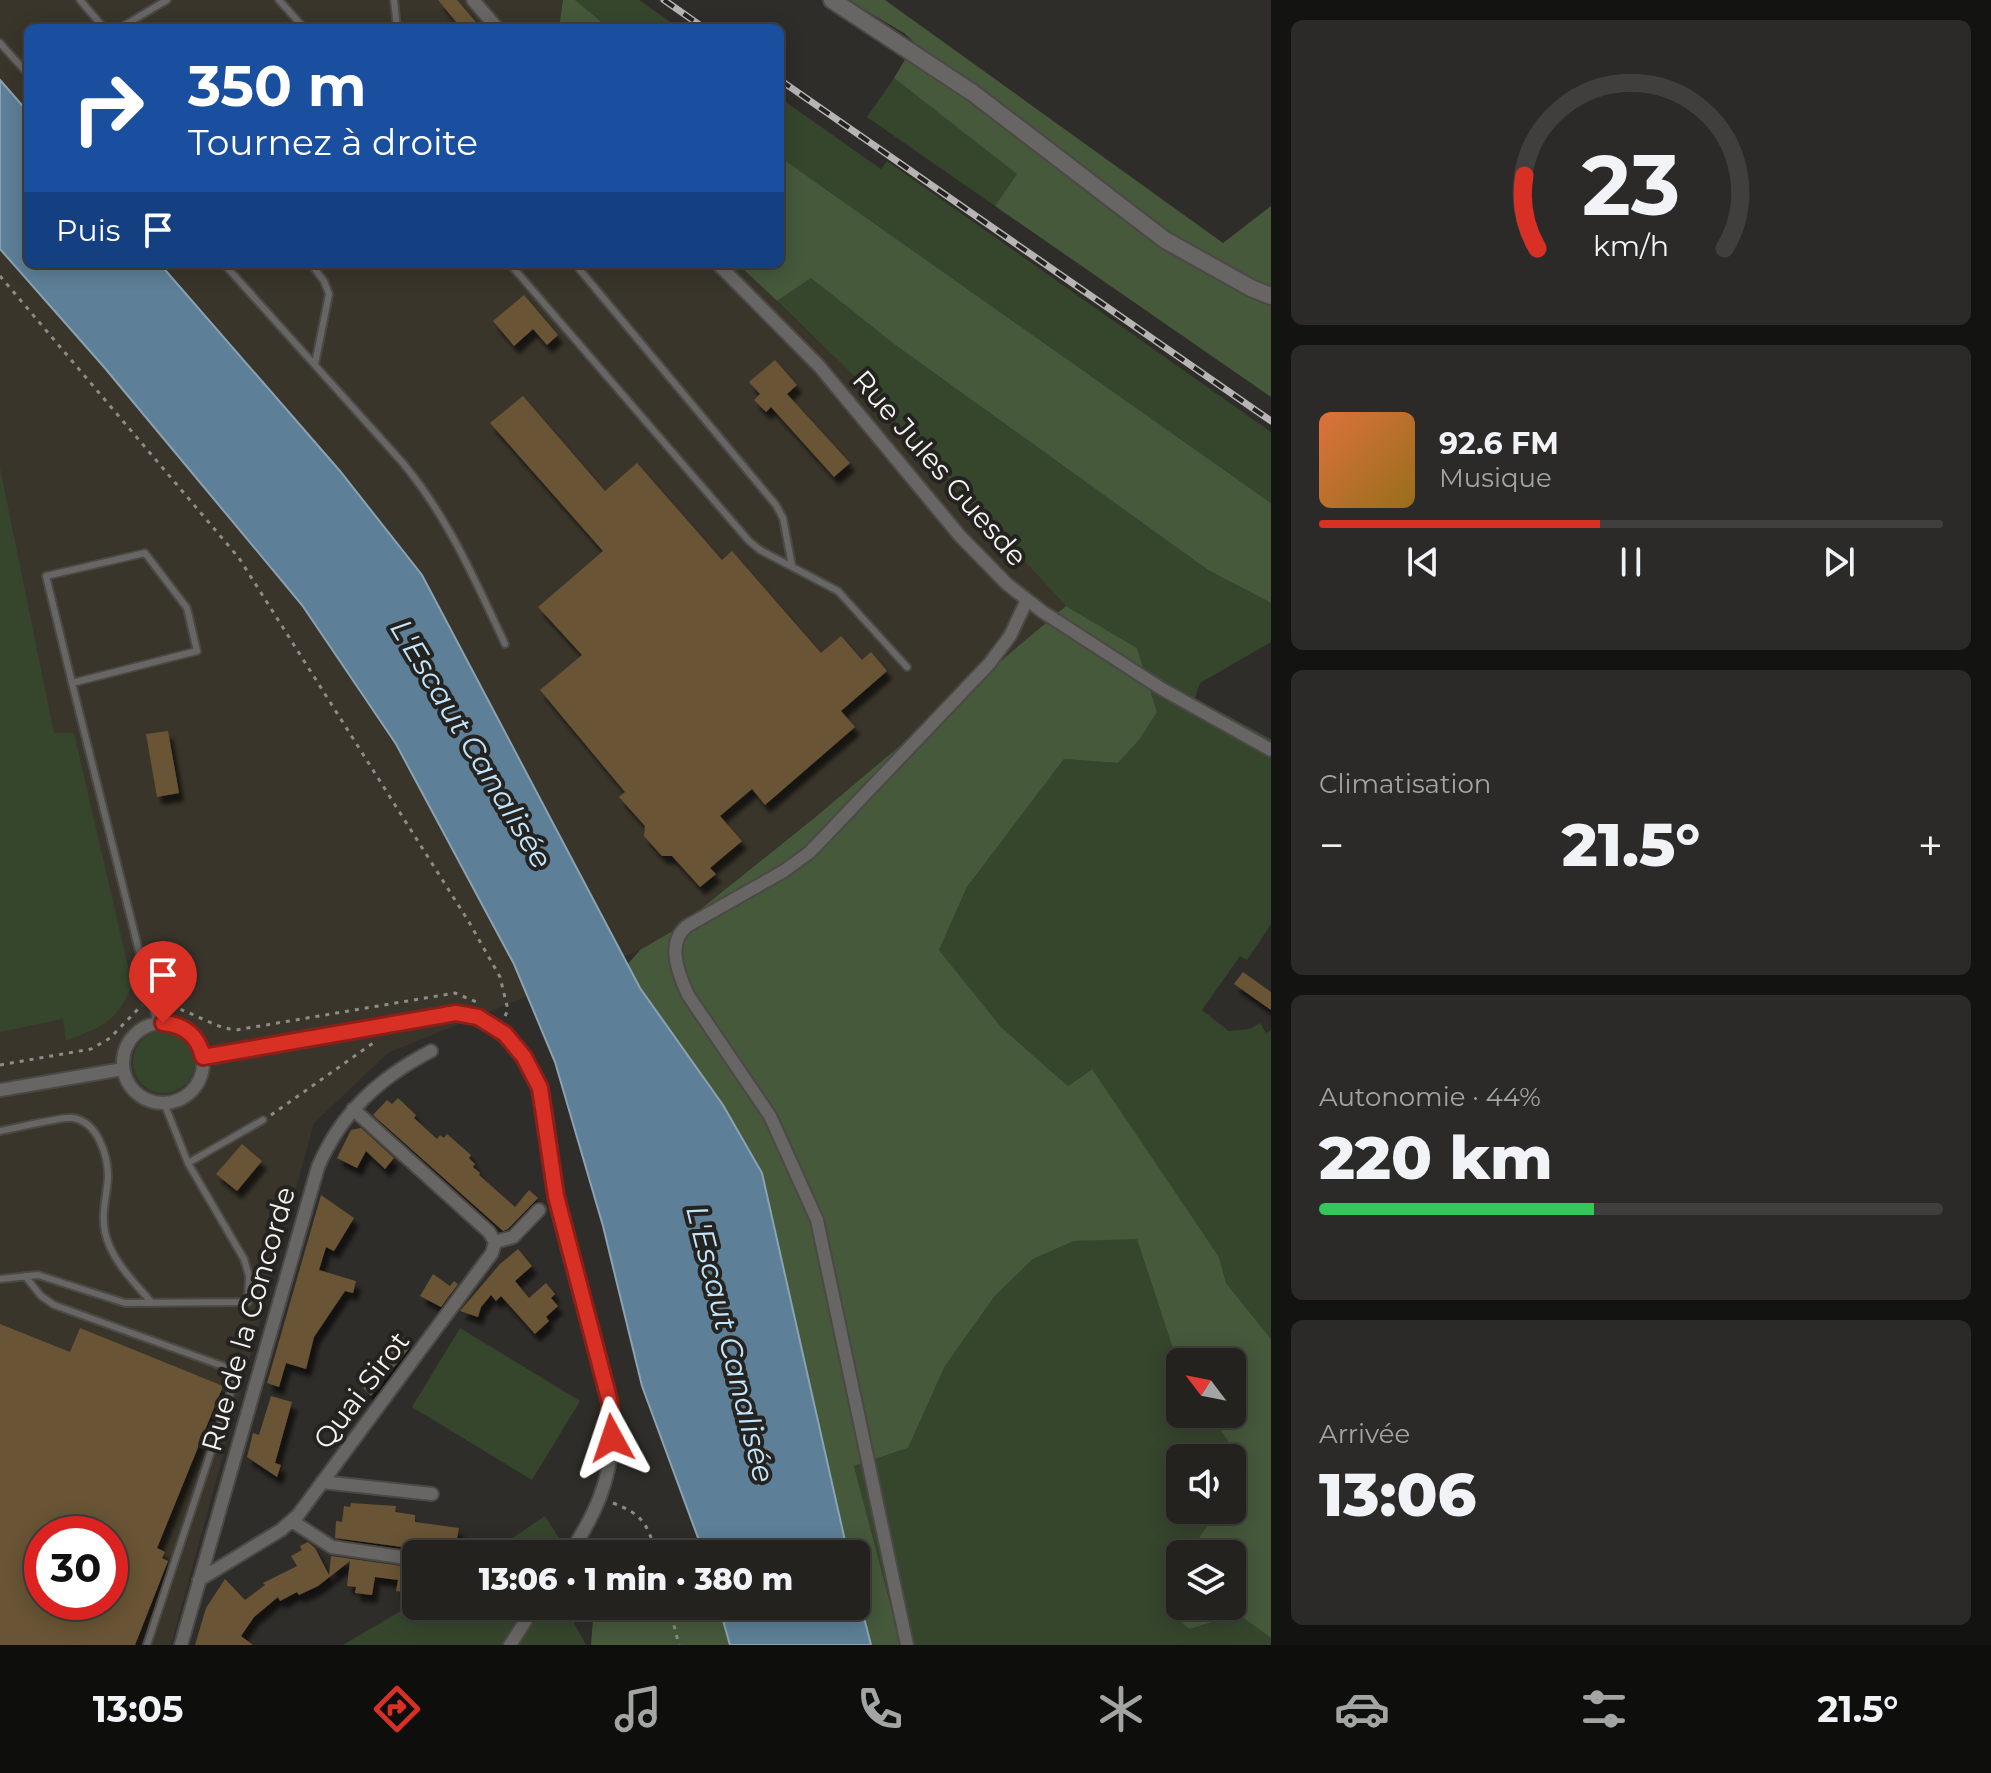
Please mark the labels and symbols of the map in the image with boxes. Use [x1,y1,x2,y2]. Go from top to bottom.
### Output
street label: Rue Jules Guesde [846,363,1034,573]
water label: L'Escaut Canalisée [382,612,560,875]
pin [129,941,197,1023]
street label: Rue de la Concorde [194,1183,302,1455]
water label: L'Escaut Canalisée [678,1201,783,1486]
street label: Quai Sirot [306,1325,416,1455]
north arrow [1166,1348,1246,1428]
position arrow [570,1396,654,1480]
speed limit sign: 30 [24,1516,128,1620]

